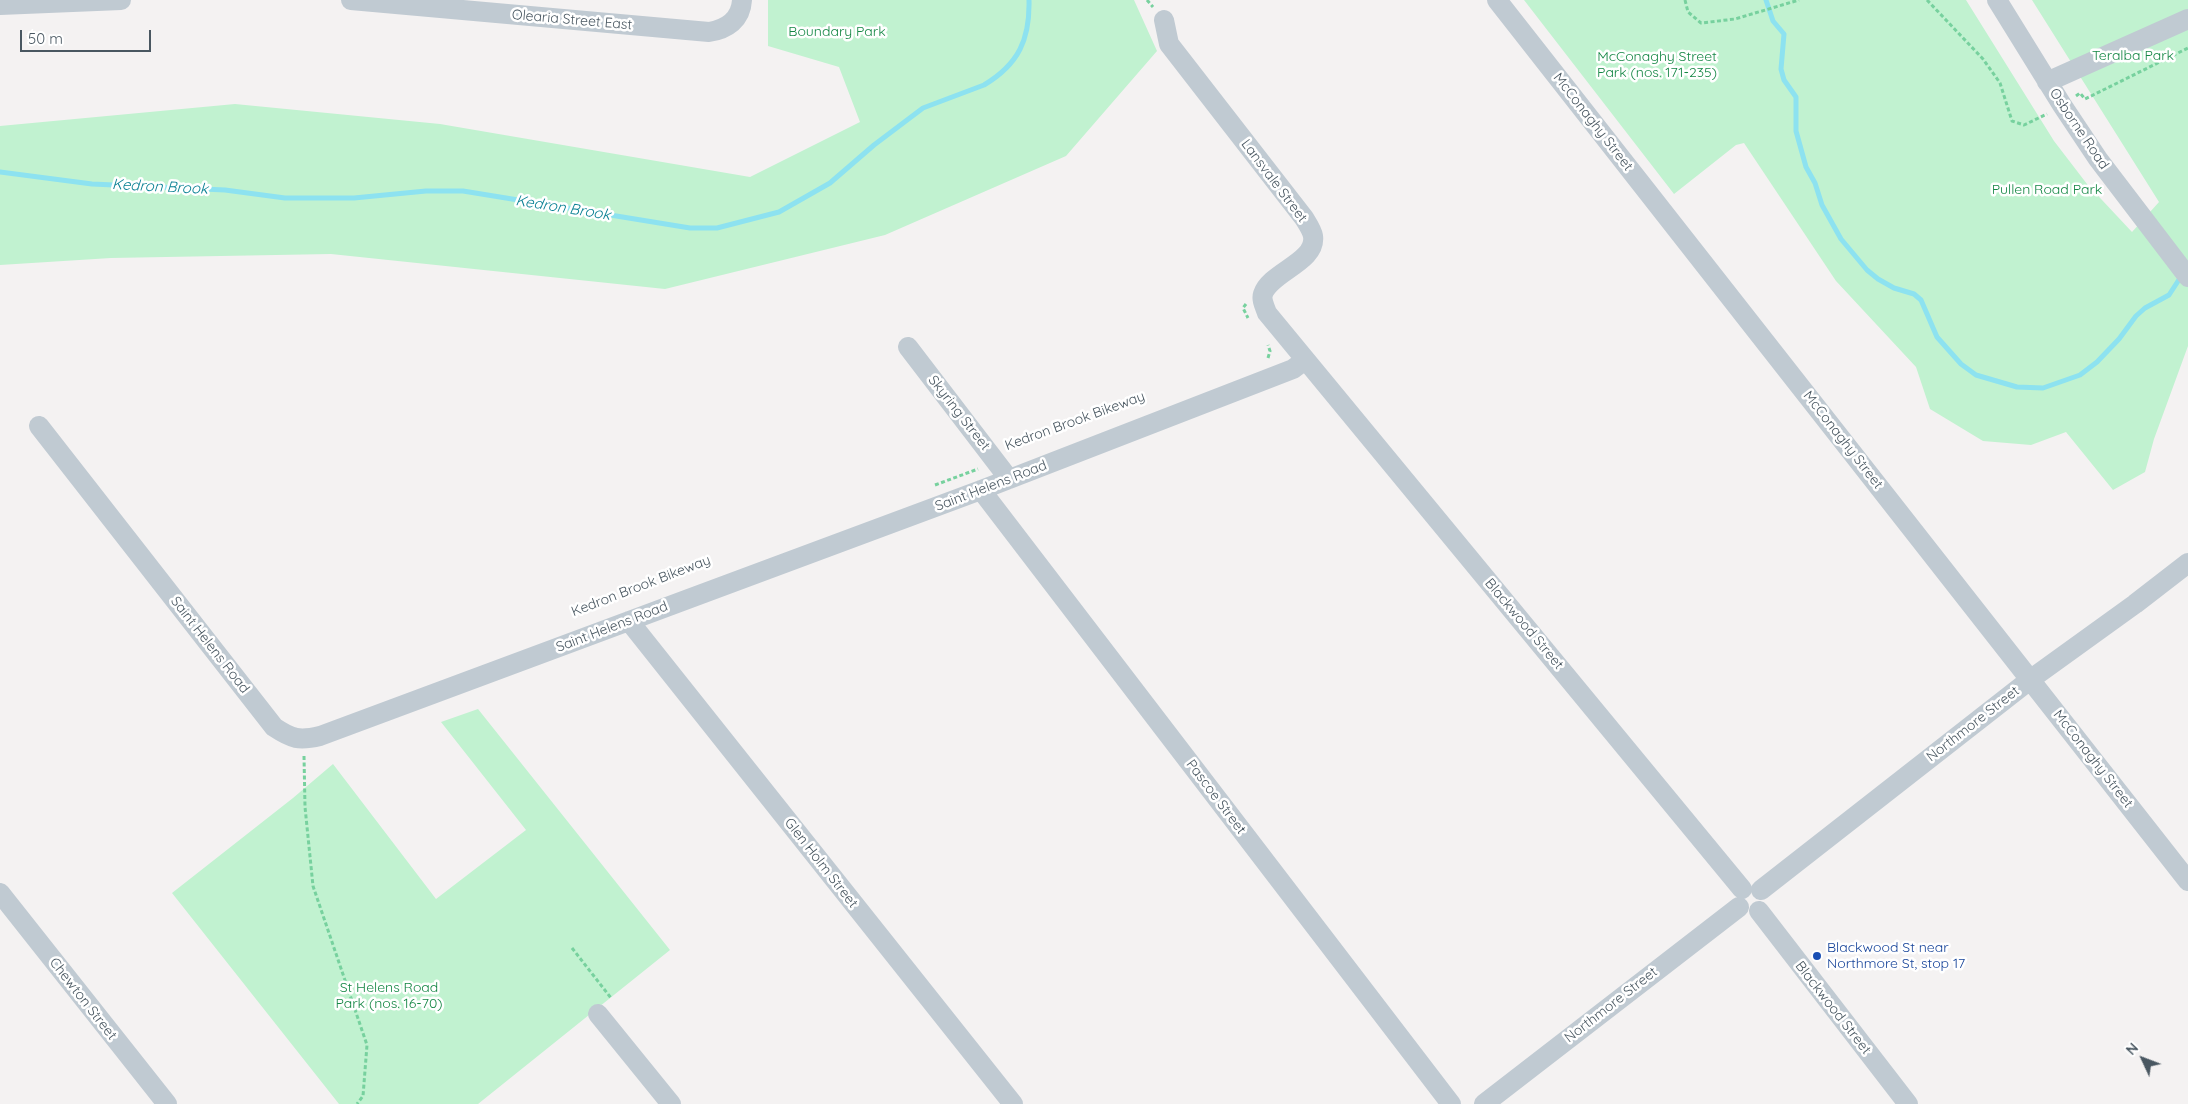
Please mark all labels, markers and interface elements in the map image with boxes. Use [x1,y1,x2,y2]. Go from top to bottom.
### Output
street label: Olearia Street East [511,6,633,34]
scale bar [22,20,154,52]
park label: Boundary Park [788,24,886,40]
text: 50 m [28,29,63,48]
park label: Teralba Park [2092,48,2174,64]
park label: McConaghy Street Park (nos. 171-235) [1597,49,1717,82]
street label: McConaghy Street [1550,70,1636,174]
street label: Osborne Road [2046,85,2112,173]
street label: Lansvale Street [1237,136,1311,226]
water label: Kedron Brook [112,176,208,198]
park label: Pullen Road Park [1992,182,2102,198]
water label: Kedron Brook [514,192,612,224]
street label: Skyring Street [924,372,994,454]
street label: Kedron Brook Bikeway [1003,388,1147,454]
street label: McConaghy Street [1800,388,1886,492]
street label: Saint Helens Road [933,457,1049,515]
street label: Kedron Brook Bikeway [569,552,713,620]
street label: Blackwood Street [1481,575,1567,673]
street label: Saint Helens Road [167,593,253,697]
street label: Saint Helens Road [554,598,670,656]
street label: Northmore Street [1923,683,2023,765]
street label: McConaghy Street [2050,707,2136,811]
street label: Pascoe Street [1183,756,1249,838]
street label: Glen Holm Street [781,815,861,911]
place label: Blackwood St near Northmore St, stop 17 [1827,940,1965,972]
marker: Blackwood St near Northmore St, stop 17 [1811,950,1823,962]
street label: Chewton Street [46,955,120,1043]
street label: Blackwood Street [1791,958,1875,1058]
street label: Northmore Street [1561,964,1661,1046]
park label: St Helens Road Park (nos. 16-70) [335,980,443,1012]
north arrow [2118,1034,2168,1084]
text: N [2122,1039,2142,1059]

